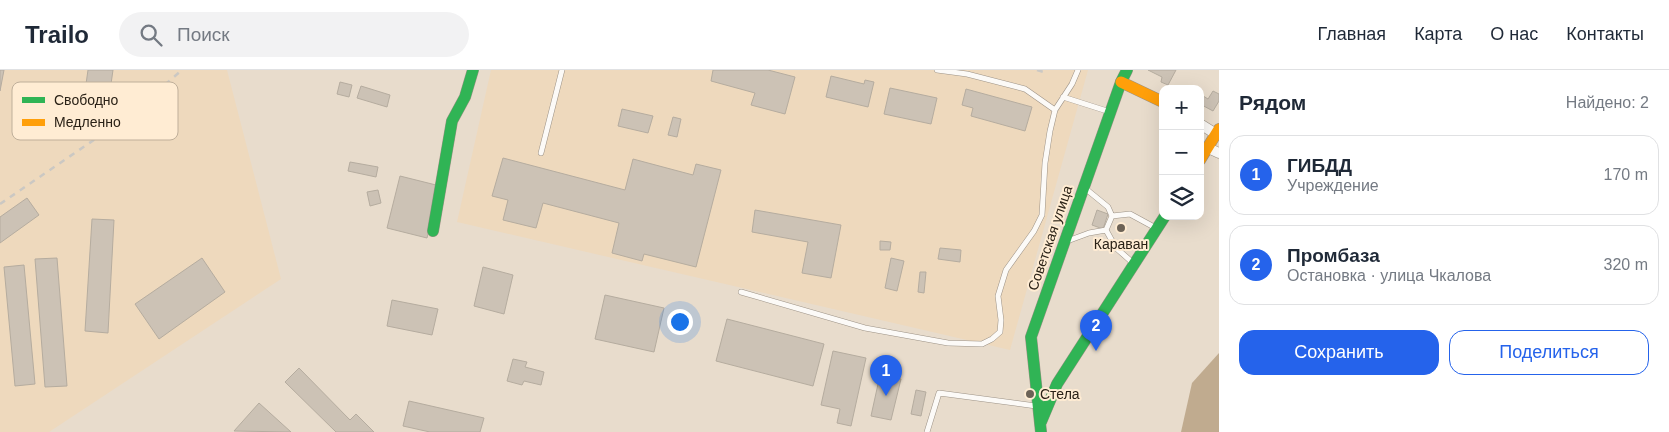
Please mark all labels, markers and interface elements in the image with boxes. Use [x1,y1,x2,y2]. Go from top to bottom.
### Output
search box [119,12,469,57]
text: Trailo [25,21,89,48]
icon: search [137,21,165,49]
text: Поиск [177,24,230,45]
text: Главная [1318,24,1386,44]
text: Карта [1414,24,1462,44]
text: О нас [1490,24,1538,44]
text: Контакты [1566,24,1644,44]
legend [12,82,178,140]
map controls [1159,85,1204,220]
button: + [1159,85,1204,130]
text: Рядом [1239,91,1306,114]
text: Свободно [54,92,119,108]
text: Найдено: 2 [1566,94,1649,111]
text: Медленно [54,114,121,130]
button: − [1159,130,1204,175]
text: ГИБДД [1287,155,1352,176]
text: 1 [1252,166,1260,183]
text: 170 m [1604,166,1648,183]
button: layers [1159,175,1204,220]
text: Учреждение [1287,177,1379,194]
street label: Советская улица [1025,183,1076,293]
marker: Караван [1115,222,1127,234]
place label: Караван [1094,236,1148,252]
text: Промбаза [1287,245,1380,266]
text: 2 [1252,256,1260,273]
text: 320 m [1604,256,1648,273]
text: Остановка · улица Чкалова [1287,267,1491,284]
your location [667,309,693,335]
pin: 2 [1080,310,1112,351]
button: Сохранить [1239,330,1439,375]
button: Поделиться [1449,330,1649,375]
pin: 1 [870,355,902,396]
place label: Стела [1040,386,1080,402]
marker: Стела [1024,388,1036,400]

